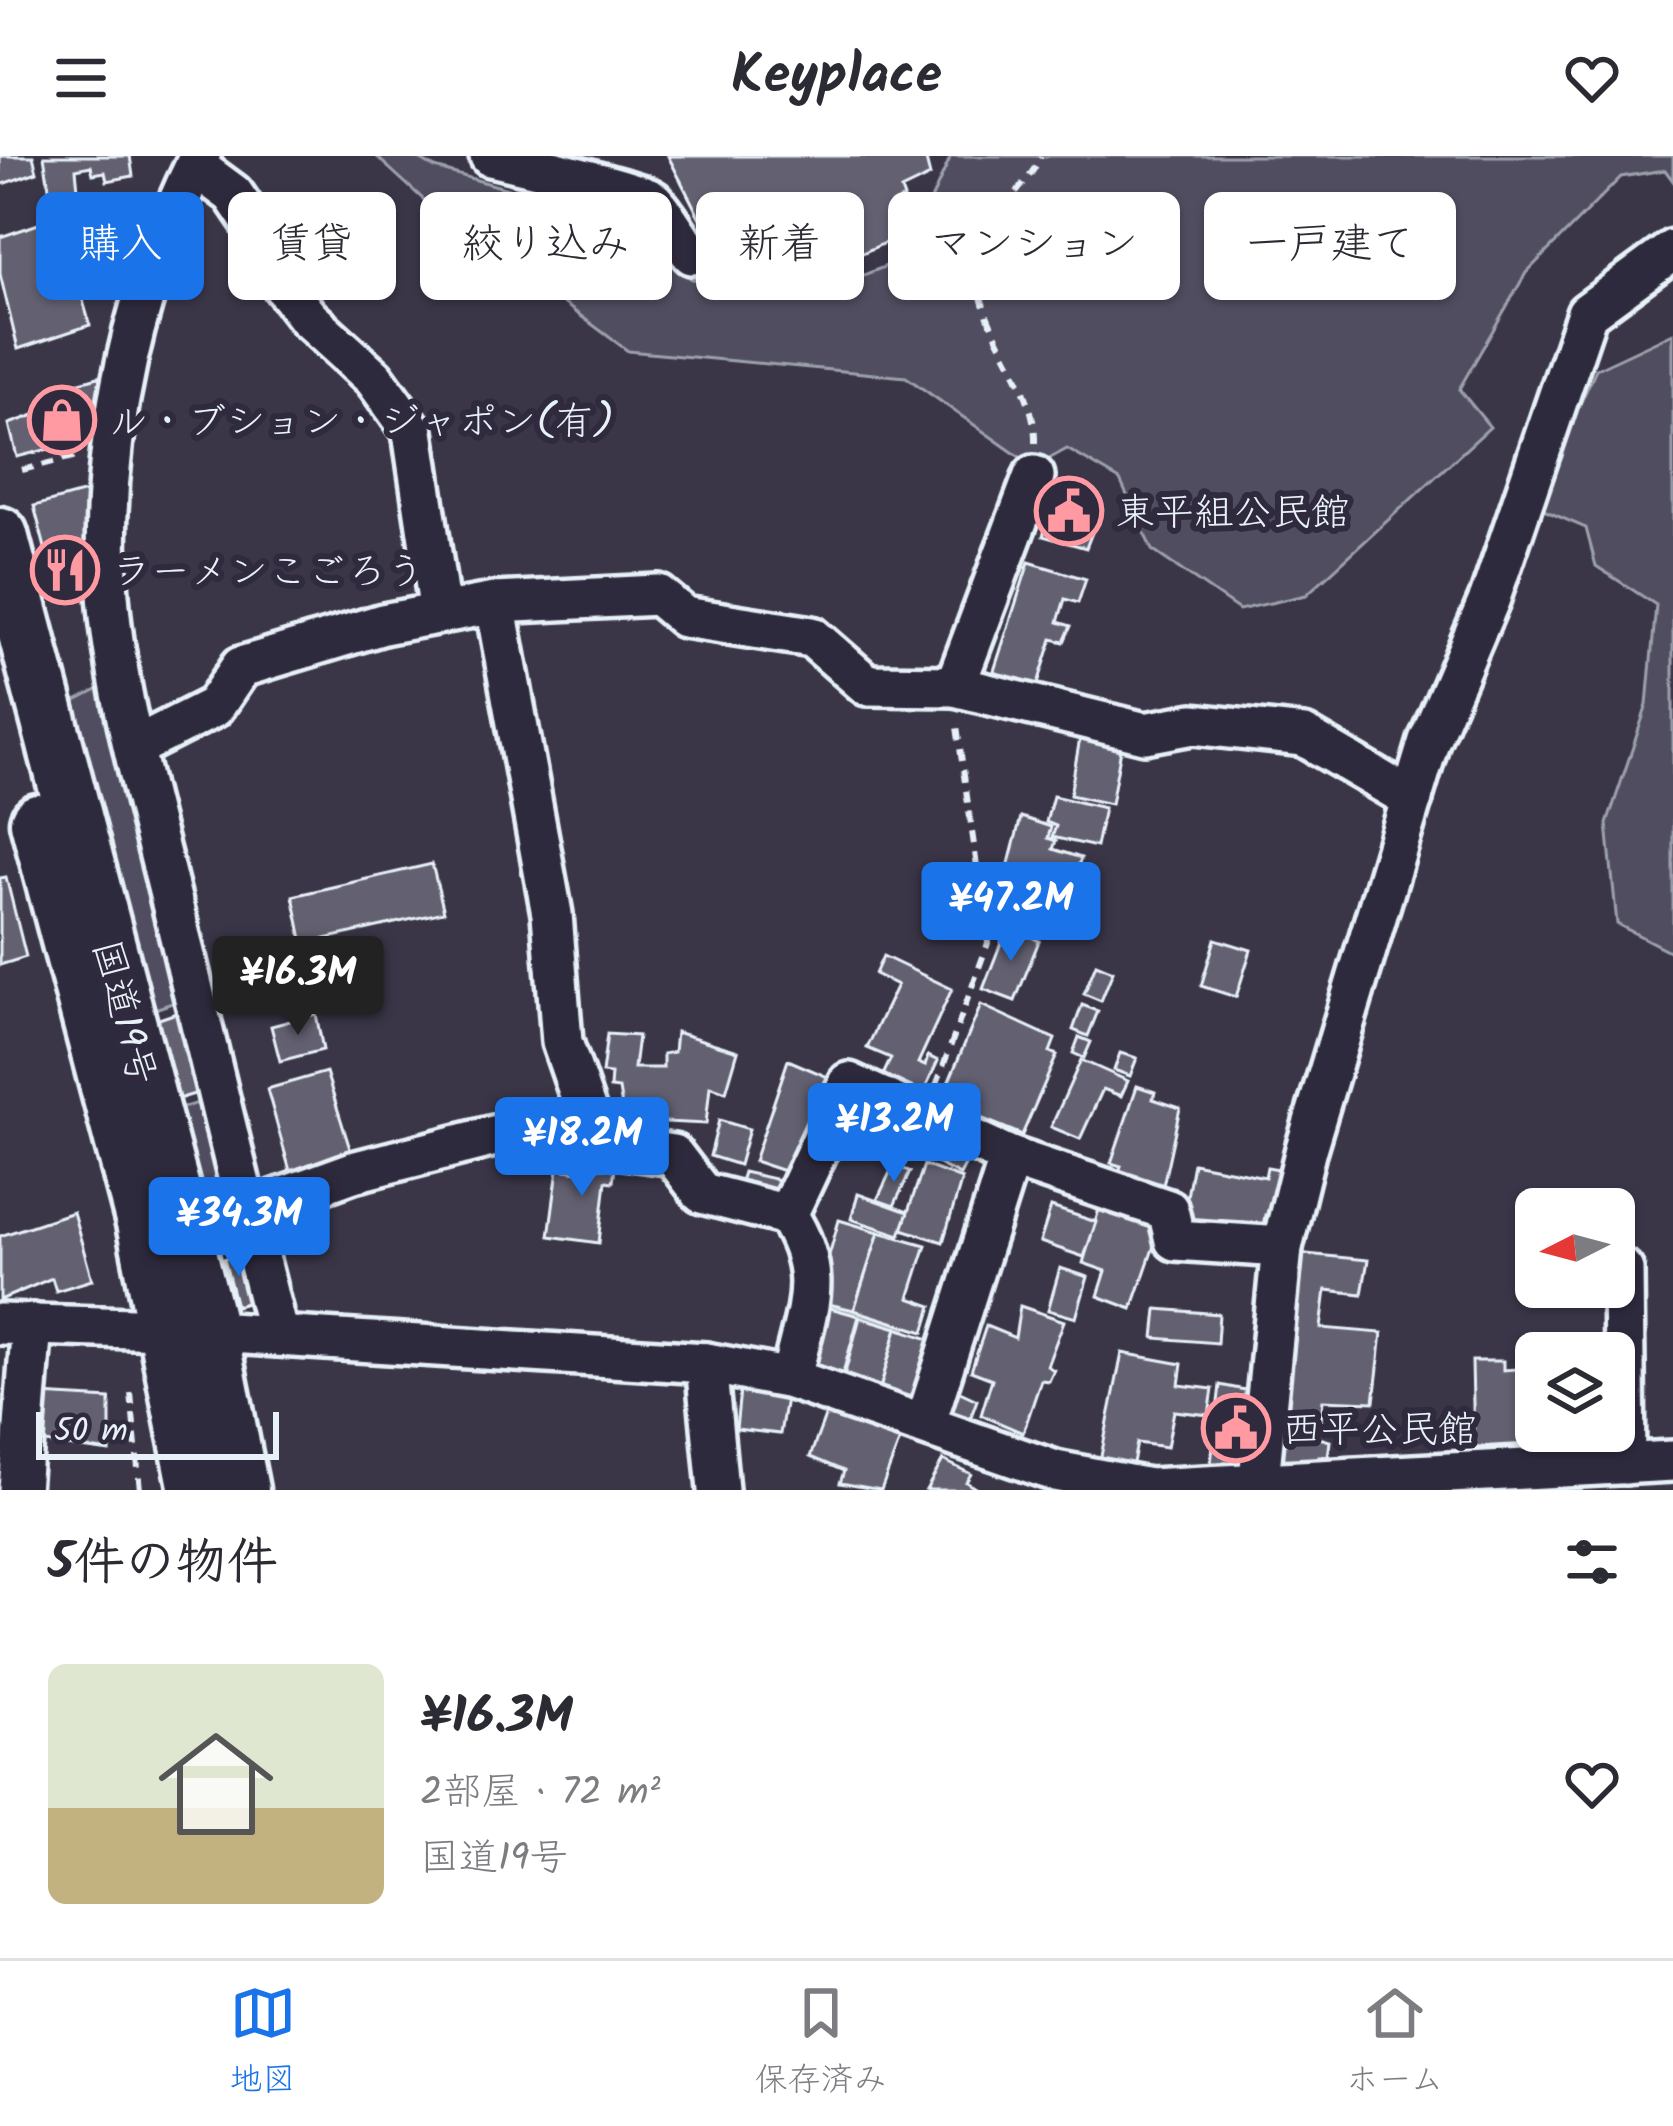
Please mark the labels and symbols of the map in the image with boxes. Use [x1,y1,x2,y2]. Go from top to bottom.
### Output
shop icon: ル・ブション・ジャポン(有) [27,385,97,455]
place label: ル・ブション・ジャポン(有) [109,393,614,455]
public building icon: 東平組公民館 [1034,476,1104,546]
place label: 東平組公民館 [1116,484,1350,546]
restaurant icon: ラーメンこごろう [30,535,100,605]
place label: ラーメンこごろう [112,543,425,605]
pin: ¥47.2M [913,862,1109,964]
street label: 国道19号 [73,933,171,1093]
pin: ¥16.3M [200,936,396,1038]
pin: ¥13.2M [796,1083,992,1185]
pin: ¥18.2M [484,1097,680,1199]
pin: ¥34.3M [141,1177,337,1279]
north arrow [1515,1188,1635,1308]
public building icon: 西平公民館 [1201,1393,1271,1463]
place label: 西平公民館 [1282,1401,1477,1463]
scale bar [36,1406,279,1459]

